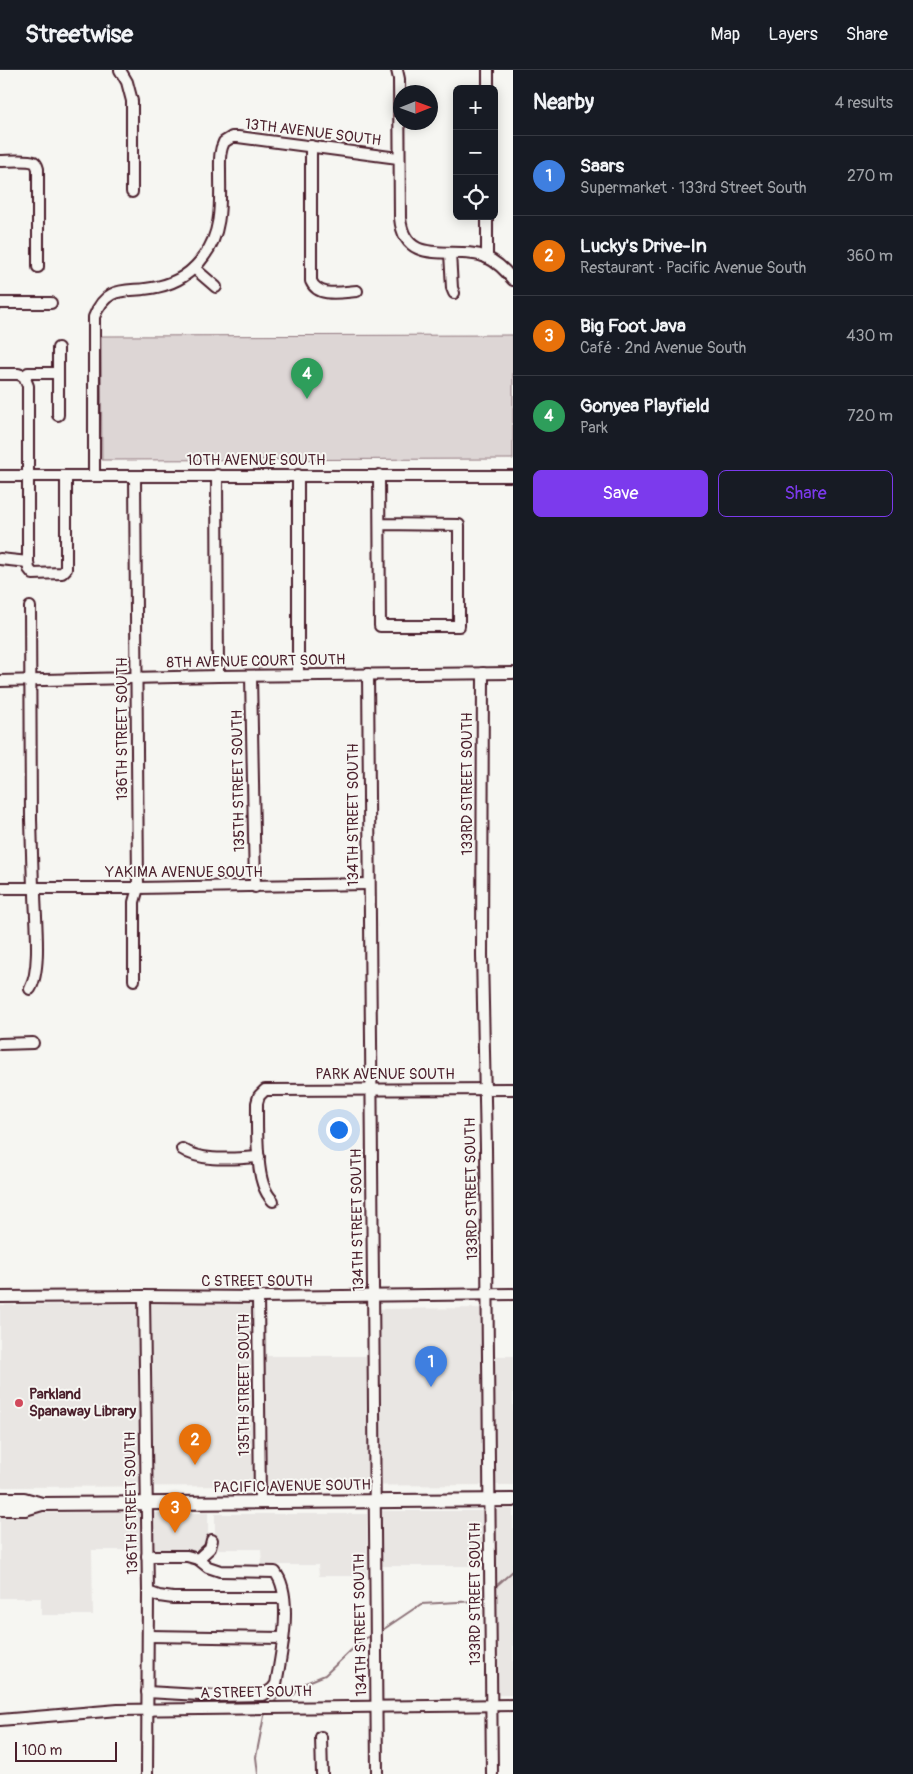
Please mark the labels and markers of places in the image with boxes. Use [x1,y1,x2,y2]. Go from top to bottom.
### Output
pin: 4 [291,358,323,399]
pin: 1 [415,1346,447,1387]
place label: Parkland Spanaway Library [29,1385,137,1421]
marker: Parkland Spanaway Library [13,1397,25,1409]
pin: 2 [179,1424,211,1465]
pin: 3 [159,1492,191,1533]

